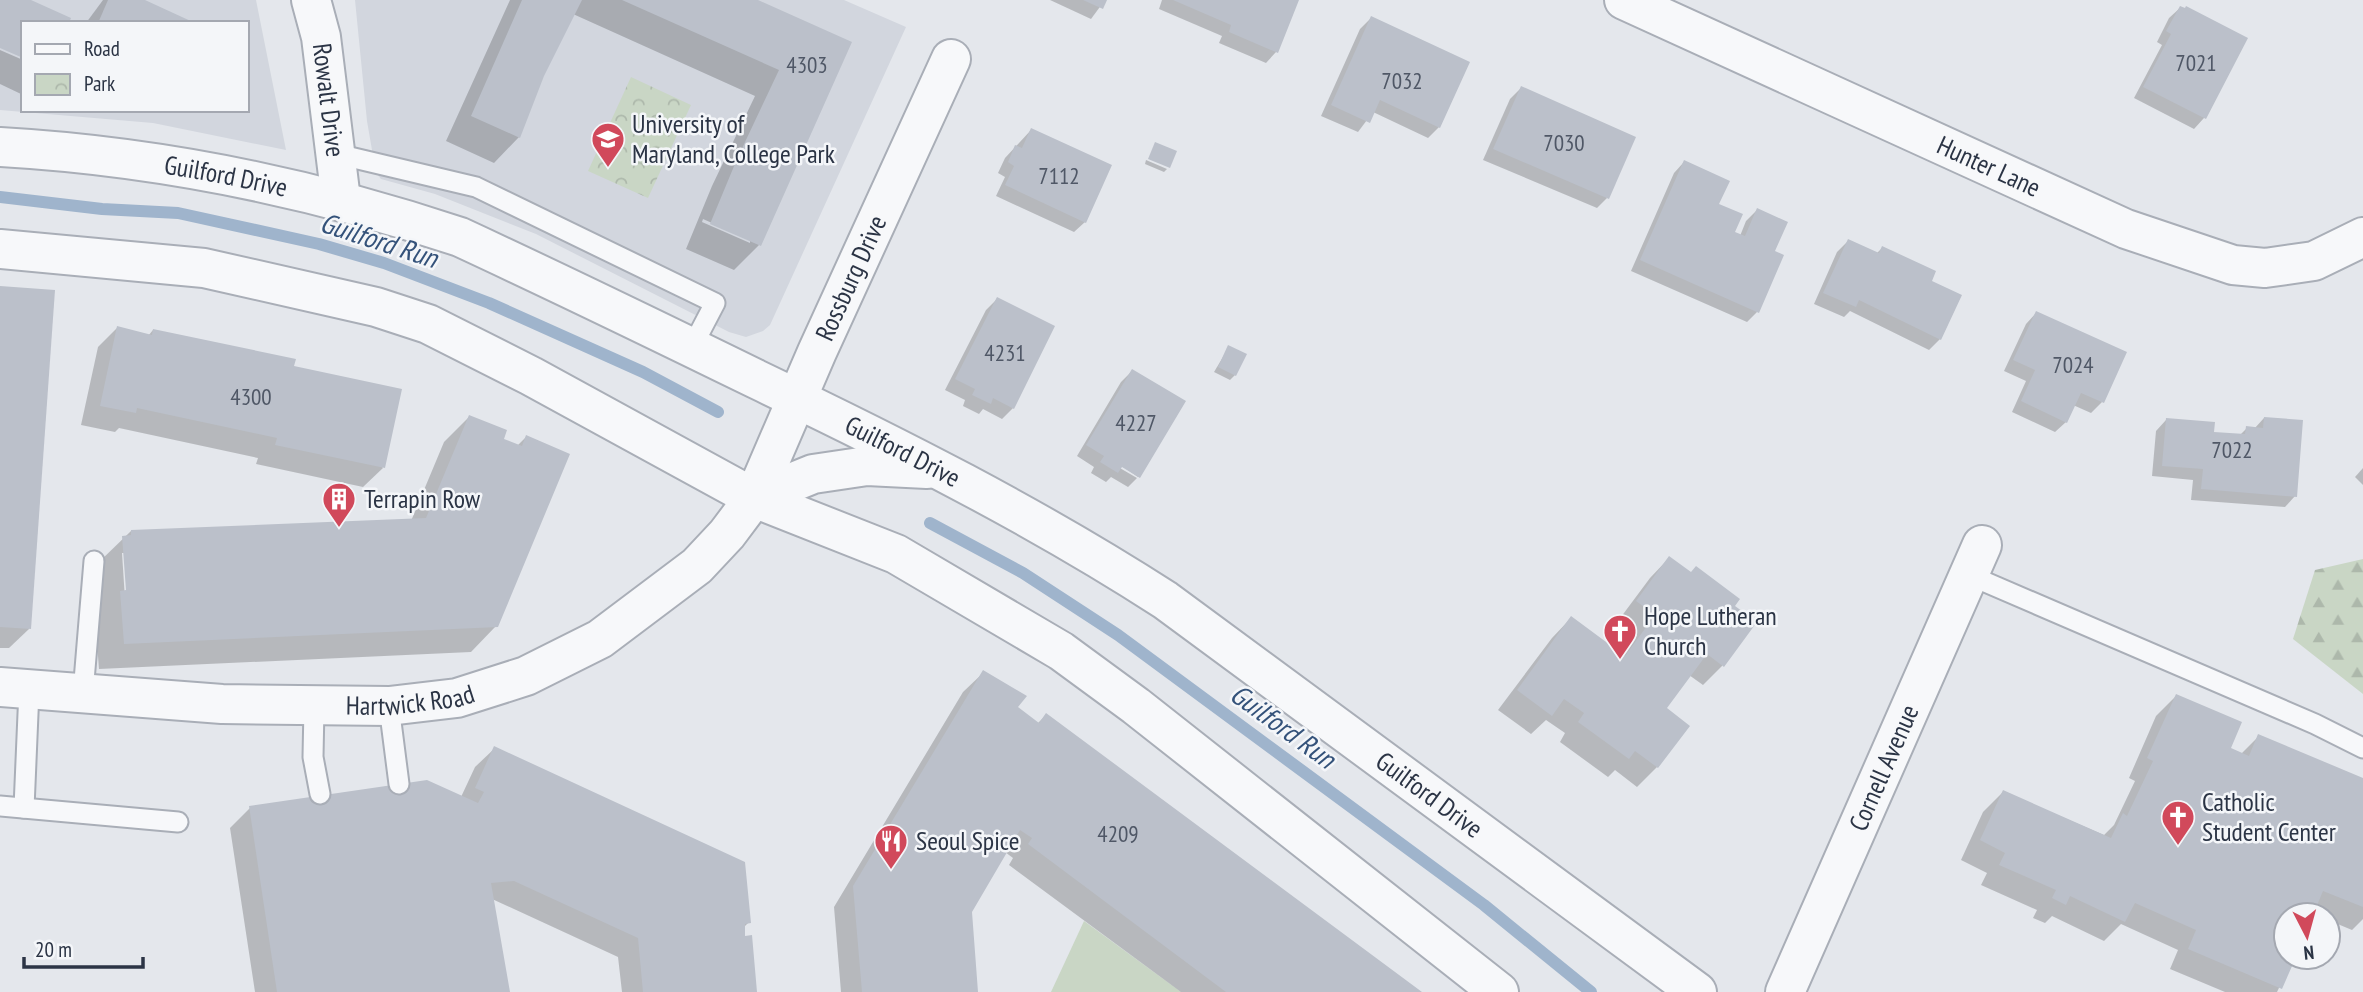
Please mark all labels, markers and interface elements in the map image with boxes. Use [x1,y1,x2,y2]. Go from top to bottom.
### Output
legend [21,21,248,112]
text: Road [84,35,120,62]
street label: Rowalt Drive [306,41,353,159]
house number: 7021 [2175,48,2217,77]
house number: 4303 [786,50,828,79]
house number: 7032 [1381,66,1423,95]
text: Park [84,70,115,97]
place label: University of Maryland, College Park [632,107,835,170]
school or university icon: University of Maryland, College Park [589,120,627,169]
house number: 7030 [1543,128,1585,157]
street label: Hunter Lane [1932,128,2046,204]
street label: Guilford Drive [162,148,291,204]
house number: 7112 [1038,161,1080,190]
water label: Guilford Run [316,203,444,276]
street label: Rossburg Drive [808,210,893,346]
house number: 4231 [984,338,1026,367]
house number: 7024 [2052,350,2094,379]
house number: 4300 [230,382,272,411]
street label: Guilford Drive [840,408,966,494]
house number: 4227 [1115,408,1157,437]
house number: 7022 [2211,435,2253,464]
building icon: Terrapin Row [320,480,358,529]
place label: Terrapin Row [364,482,481,515]
place label: Hope Lutheran Church [1644,599,1777,662]
church icon: Hope Lutheran Church [1601,612,1639,661]
water label: Guilford Run [1223,675,1345,777]
street label: Hartwick Road [346,677,478,722]
street label: Cornell Avenue [1841,699,1926,836]
street label: Guilford Drive [1370,744,1490,845]
place label: Catholic Student Center [2202,785,2336,848]
church icon: Catholic Student Center [2159,798,2197,847]
house number: 4209 [1097,819,1139,848]
restaurant icon: Seoul Spice [872,822,910,871]
place label: Seoul Spice [916,824,1019,857]
north arrow [2272,901,2342,971]
scale bar [24,926,144,970]
text: 20 m [35,936,72,963]
text: N [2302,940,2315,965]

